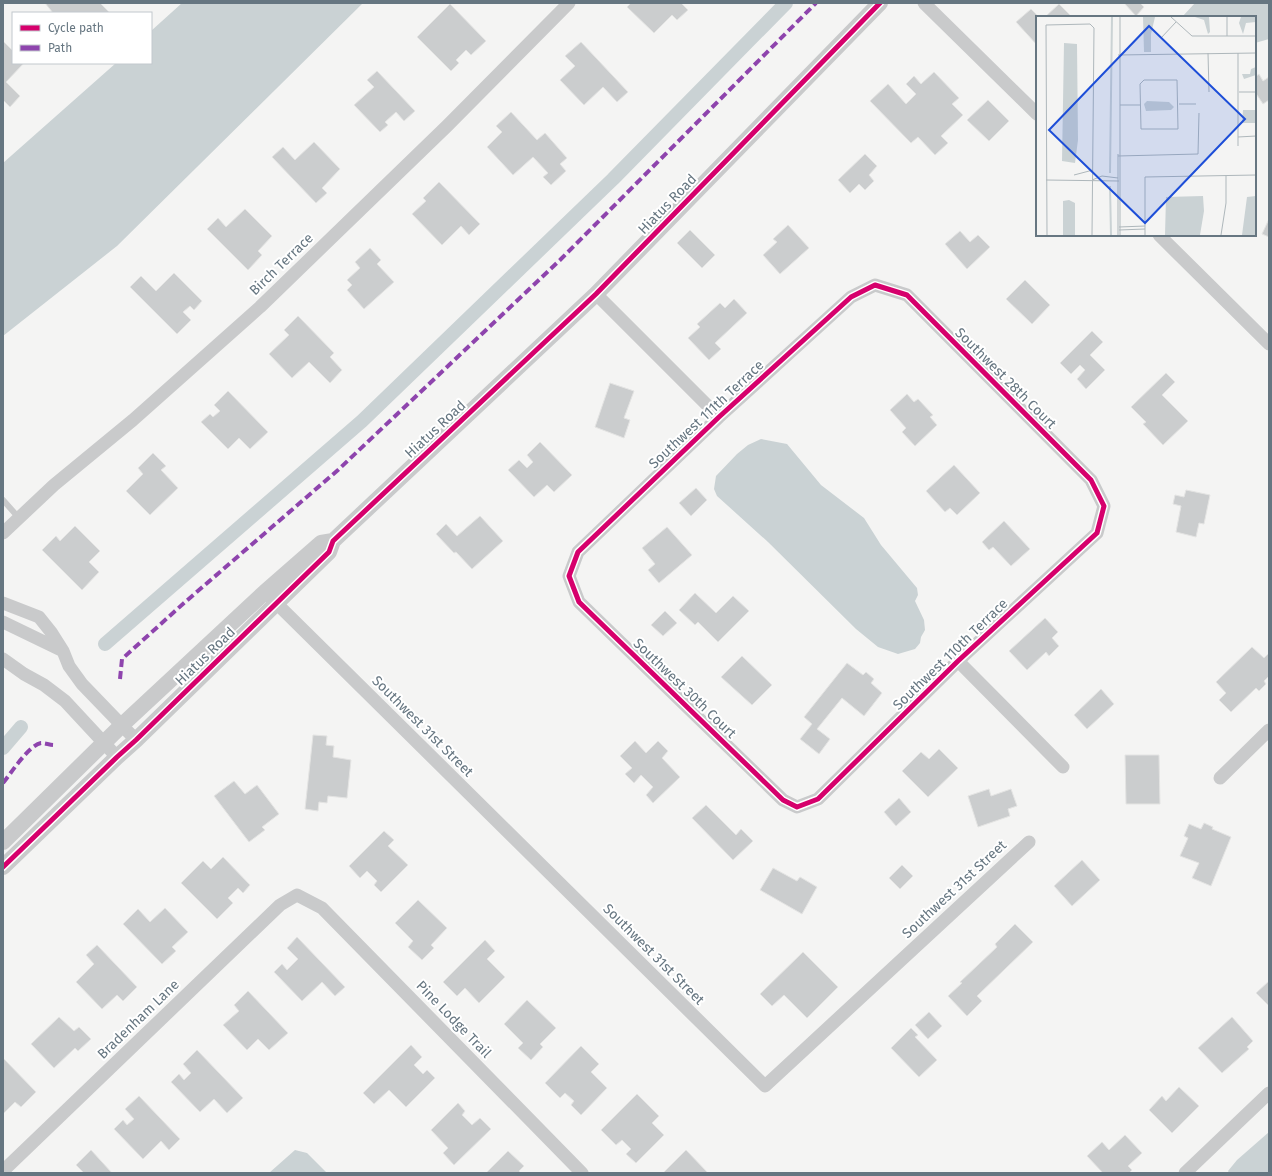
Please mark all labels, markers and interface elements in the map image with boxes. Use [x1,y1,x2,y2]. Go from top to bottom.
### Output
legend [12,12,152,64]
inset map [1036,16,1256,236]
text: Cycle path [48,21,104,35]
text: Path [48,41,72,55]
street label: Hiatus Road [635,171,700,238]
street label: Birch Terrace [246,230,317,299]
street label: Southwest 28th Court [952,324,1060,433]
street label: Southwest 111th Terrace [645,357,767,472]
street label: Hiatus Road [401,397,469,462]
street label: Southwest 110th Terrace [889,595,1011,714]
street label: Hiatus Road [172,624,239,689]
street label: Southwest 30th Court [630,635,740,742]
street label: Southwest 31st Street [368,672,477,781]
street label: Southwest 31st Street [899,836,1011,942]
street label: Southwest 31st Street [599,900,708,1009]
street label: Bradenham Lane [94,976,183,1063]
street label: Pine Lodge Trail [413,977,495,1061]

